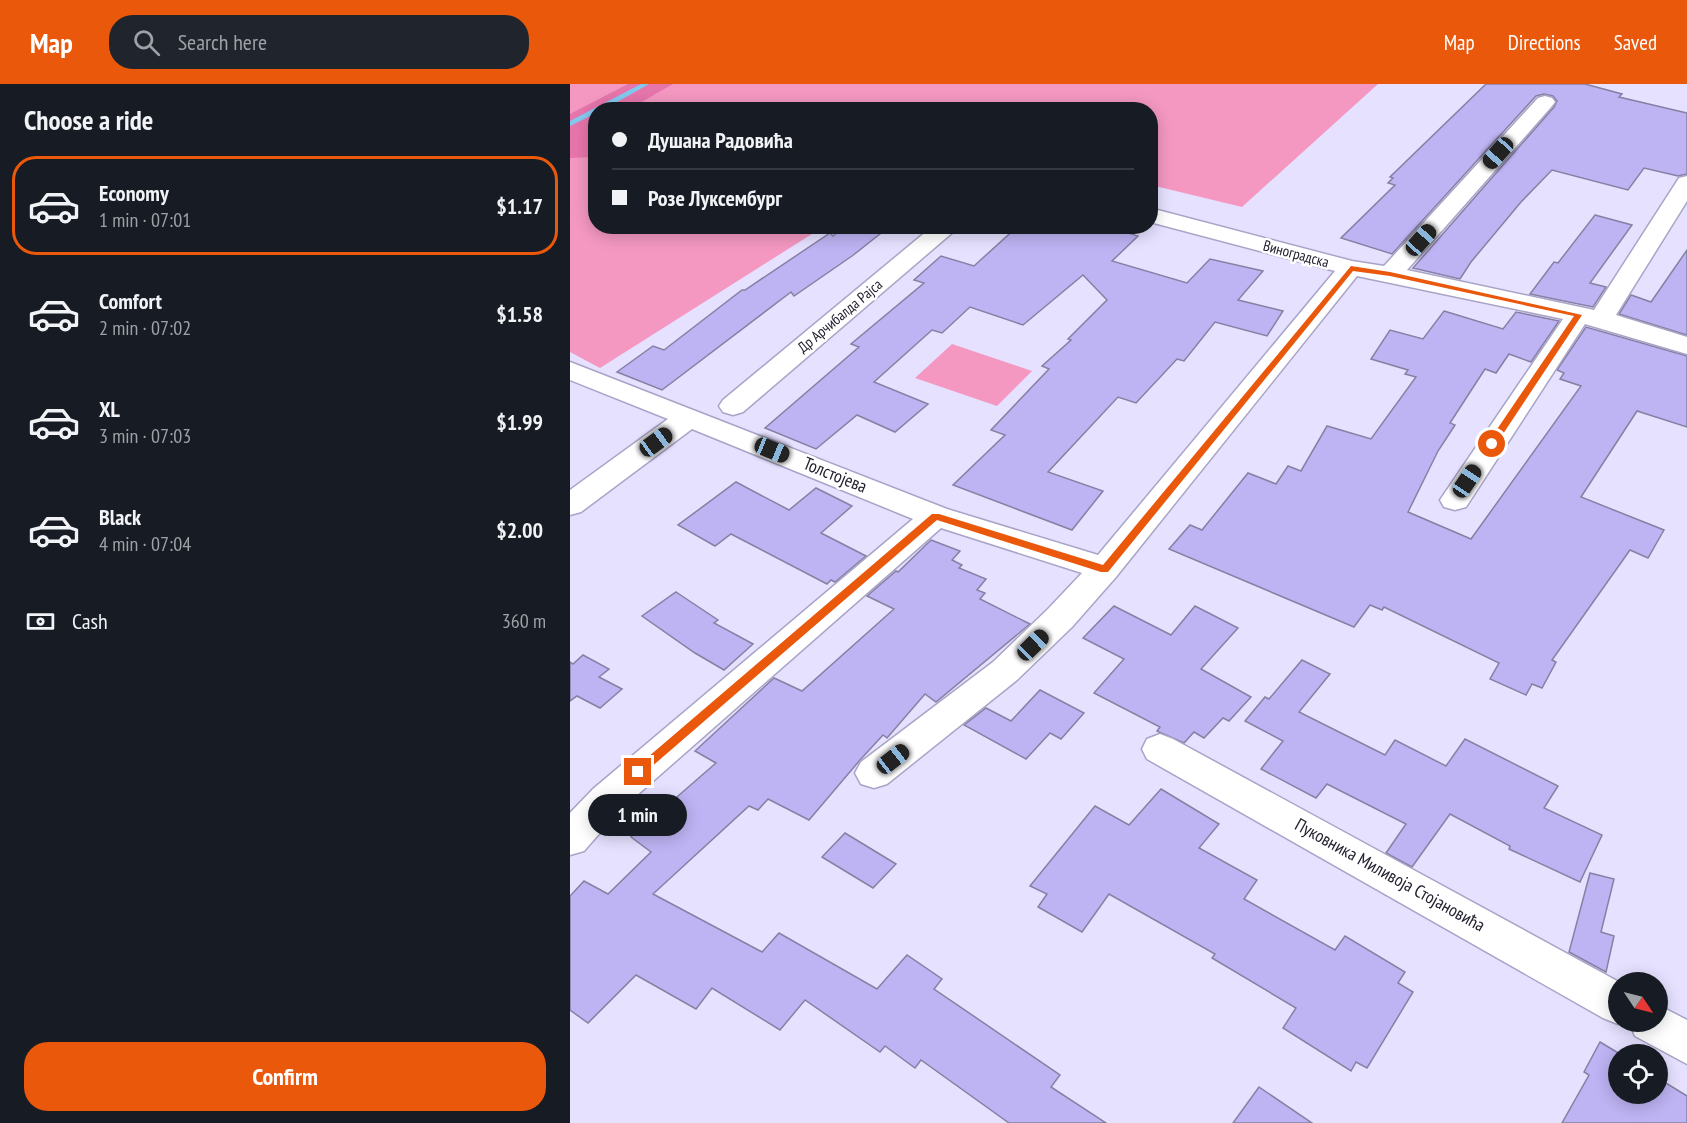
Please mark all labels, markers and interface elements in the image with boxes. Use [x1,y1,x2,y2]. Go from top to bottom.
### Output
search box [109,15,529,69]
text: Map [30,24,73,61]
icon: search [130,26,163,59]
text: Search here [178,28,267,56]
text: Map [1444,29,1475,56]
text: Directions [1508,29,1581,56]
text: Saved [1614,29,1657,56]
text: Choose a ride [24,103,153,137]
text: Душана Радовића [648,126,793,154]
car [1479,134,1517,172]
icon: car [27,179,81,233]
text: Economy [99,179,169,207]
text: Розе Луксембург [648,184,782,212]
text: $1.17 [496,192,543,220]
text: 1 min · 07:01 [99,207,191,233]
car [1402,221,1440,259]
street label: Виноградска [1261,236,1331,271]
street label: Др Арчибалда Рајса [793,275,886,357]
icon: car [27,287,81,341]
text: Comfort [99,287,162,315]
text: $1.58 [496,300,543,328]
text: 2 min · 07:02 [99,315,191,341]
icon: car [27,395,81,449]
text: XL [99,395,120,423]
text: $1.99 [496,408,543,436]
text: 3 min · 07:03 [99,423,191,449]
car [636,424,676,460]
route start [1478,430,1505,457]
car [752,435,792,465]
street label: Толстојева [800,451,870,498]
car [1449,461,1485,501]
icon: car [27,503,81,557]
text: Black [99,503,141,531]
text: $2.00 [496,516,543,544]
text: 4 min · 07:04 [99,531,191,557]
icon: cash [24,605,57,638]
text: Cash [72,607,108,635]
text: 360 m [502,608,546,634]
car [1014,626,1052,664]
car [873,741,913,777]
route end [624,758,651,785]
callout: 1 min [589,793,688,835]
text: 1 min [617,802,658,828]
street label: Пуковника Миливоја Стојановића [1291,813,1489,936]
north arrow [1608,972,1668,1032]
map controls [1608,972,1668,1104]
button: Confirm [24,1042,546,1111]
button: locate [1608,1044,1668,1104]

